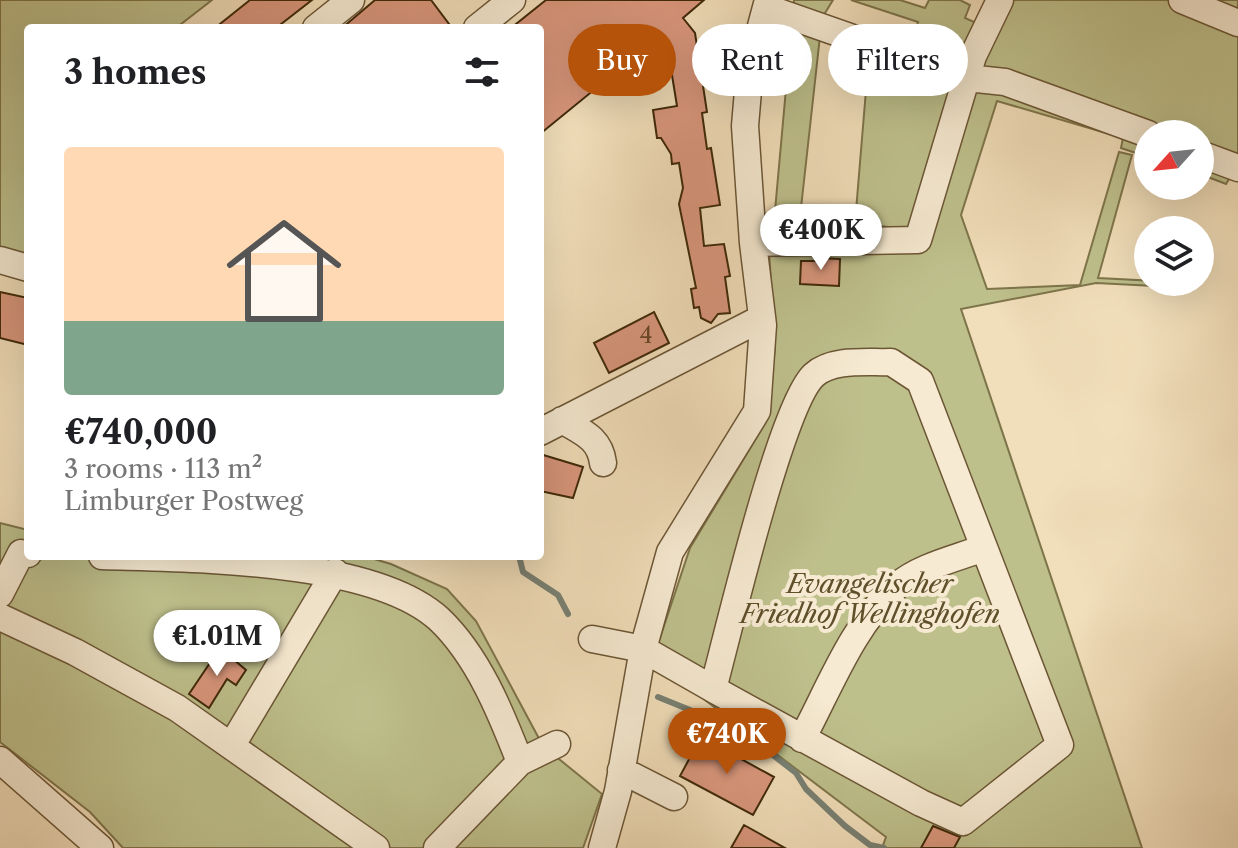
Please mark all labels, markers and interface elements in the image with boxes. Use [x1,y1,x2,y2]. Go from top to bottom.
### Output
chip: Buy [568,24,676,96]
chip: Rent [692,24,812,96]
chip: Filters [828,24,968,96]
icon: filters [460,50,504,94]
text: 3 homes [64,51,207,93]
north arrow [1134,120,1214,200]
map controls [1134,120,1214,296]
icon: home [212,199,356,343]
pin: €400K [765,204,877,272]
text: €400K [778,214,864,246]
button: layers [1134,216,1214,296]
house number: 4 [640,322,652,349]
text: €740,000 [64,411,218,453]
text: 3 rooms · 113 m² [64,453,262,485]
text: Limburger Postweg [64,485,303,517]
park label: Evangelischer Friedhof Wellinghofen [738,568,1000,630]
pin: €1.01M [152,610,282,678]
text: €1.01M [172,620,263,652]
pin: €740K [671,708,783,776]
text: €740K [686,718,768,750]

